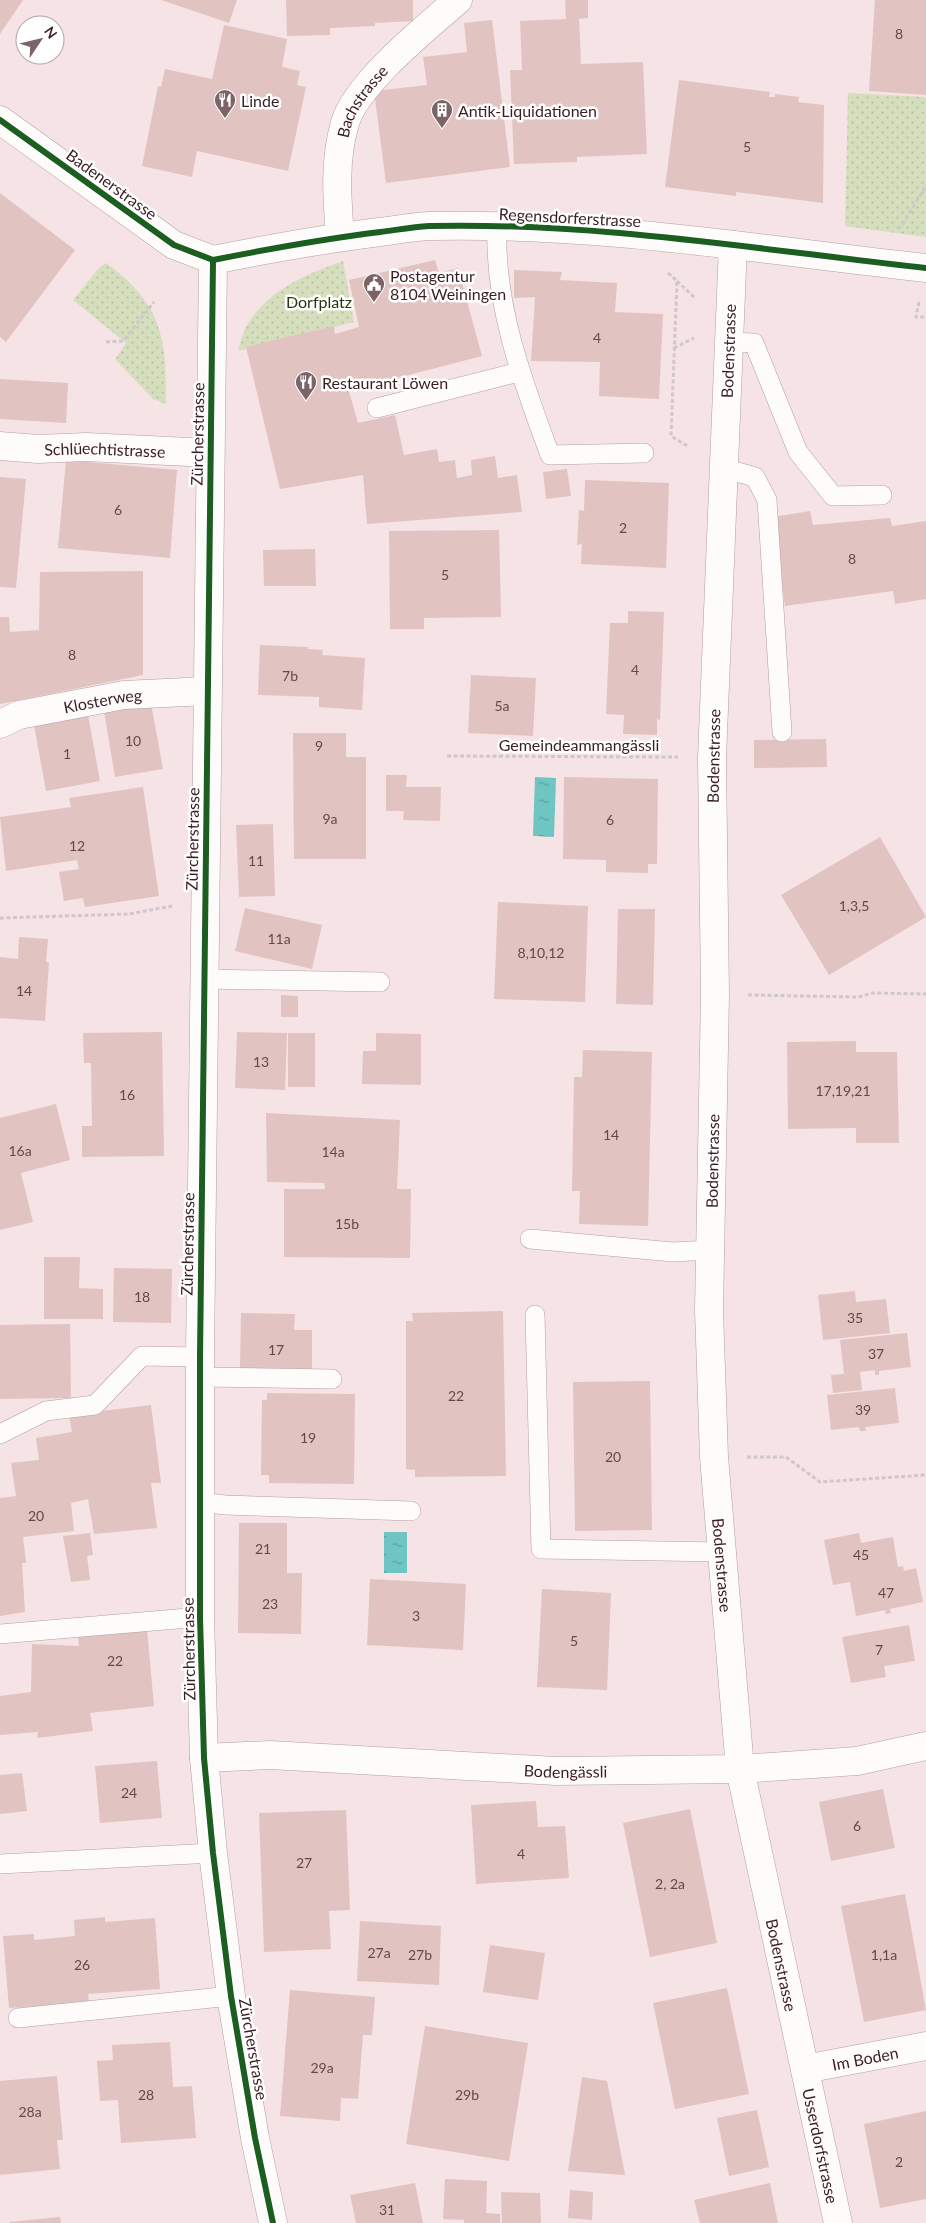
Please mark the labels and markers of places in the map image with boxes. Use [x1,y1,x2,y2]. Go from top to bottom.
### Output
restaurant icon: Linde [213,88,237,119]
place label: Linde [241,91,279,110]
building icon: Antik-Liquidationen [430,98,454,129]
place label: Antik-Liquidationen [458,101,597,120]
place label: Postagentur 8104 Weiningen [390,266,506,303]
public building icon: Postagentur 8104 Weiningen [362,272,386,303]
restaurant icon: Restaurant Löwen [294,370,318,401]
place label: Restaurant Löwen [322,373,448,392]

